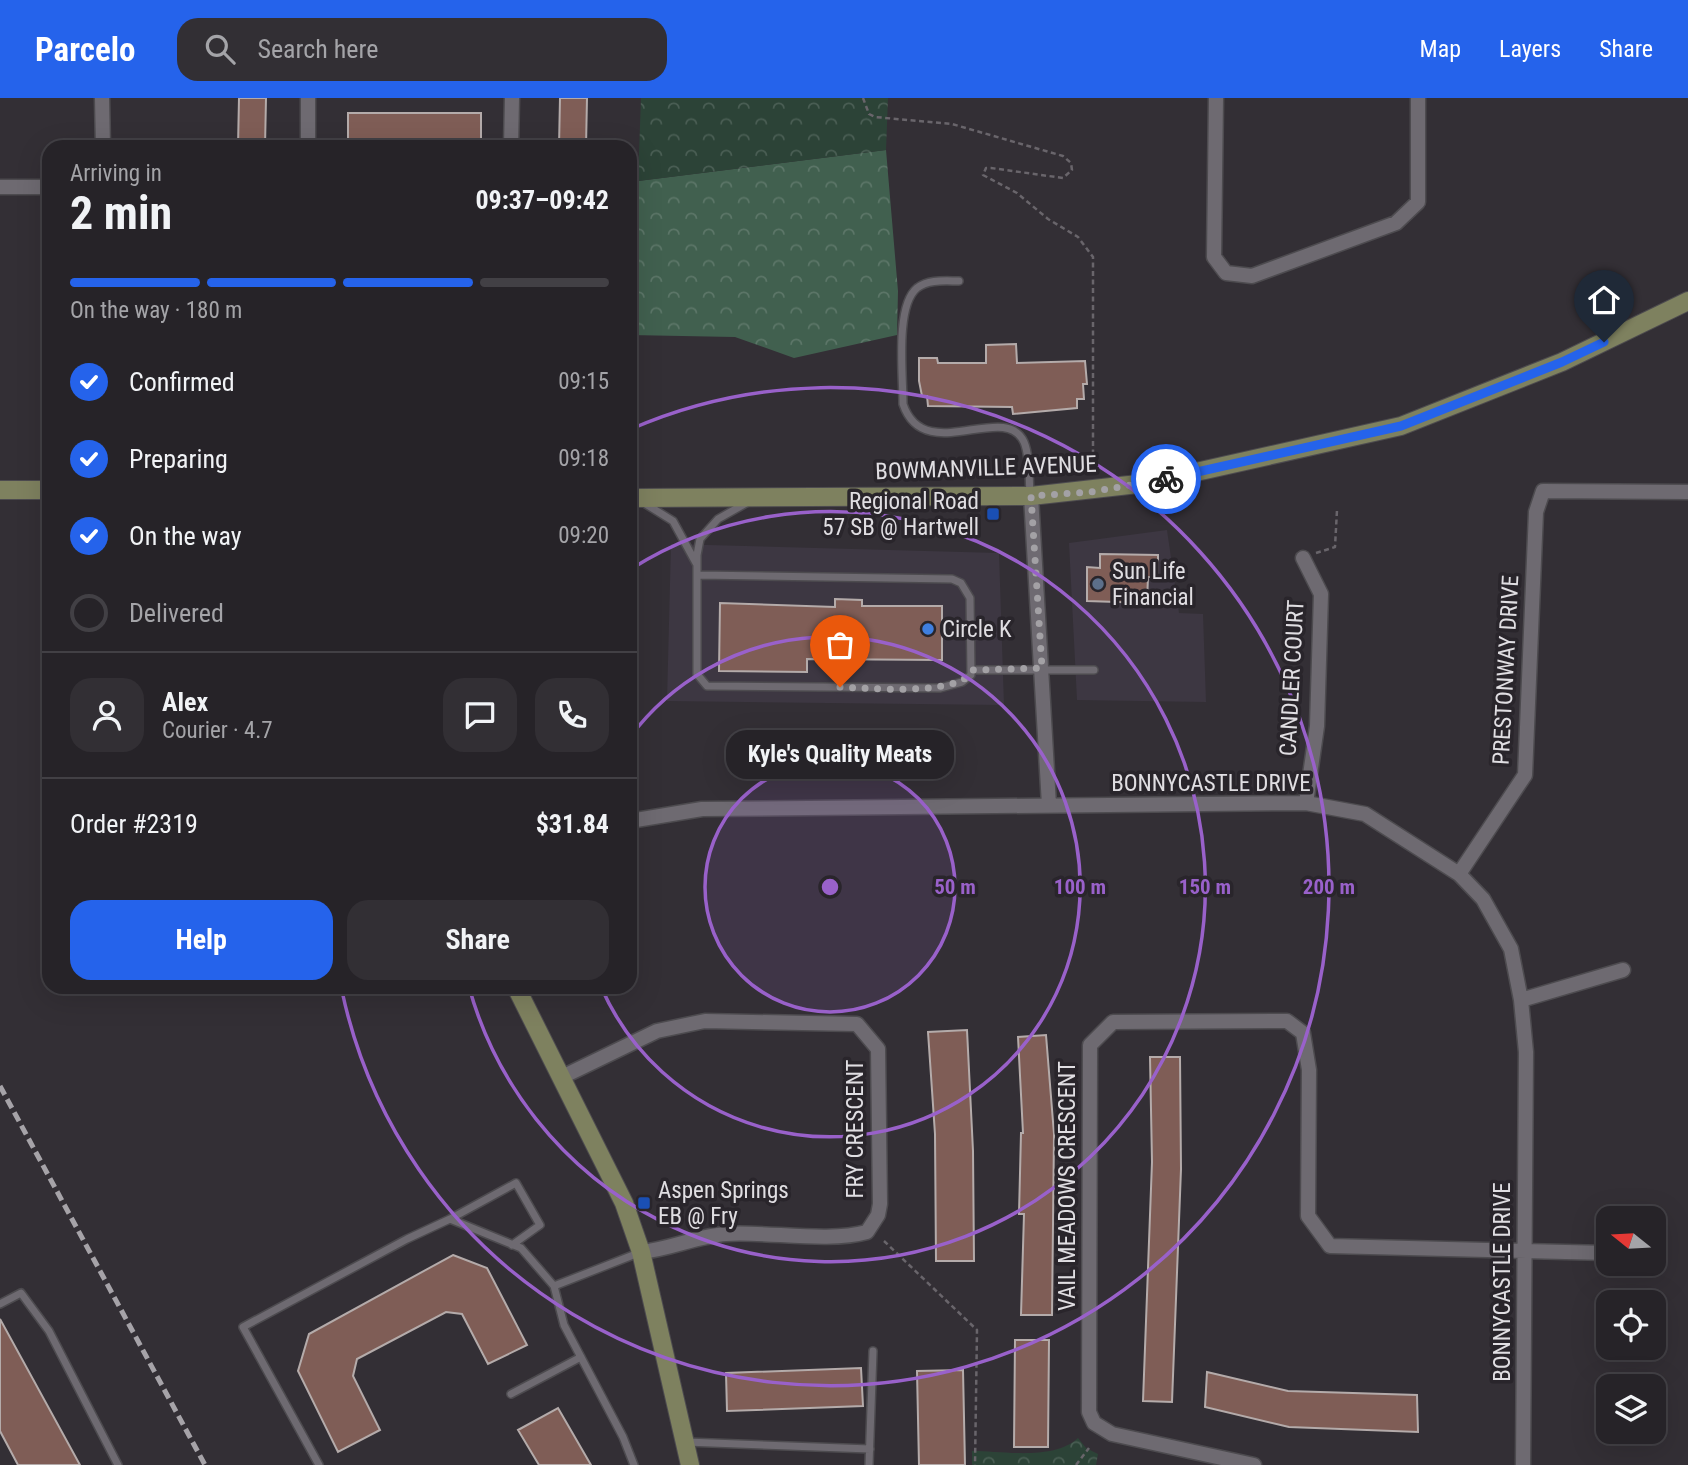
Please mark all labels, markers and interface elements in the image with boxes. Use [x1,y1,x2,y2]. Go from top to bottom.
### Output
search box [177,18,667,81]
text: Parcelo [35,30,135,69]
icon: search [201,30,239,68]
text: Search here [257,34,378,64]
text: Map [1420,35,1461,63]
text: Layers [1499,35,1561,63]
text: Share [1599,35,1653,63]
text: Arriving in [70,160,162,187]
text: 09:37–09:42 [475,185,609,215]
text: 2 min [70,186,172,240]
pin [1574,270,1634,342]
icon: home [1585,281,1623,319]
text: On the way · 180 m [70,297,242,324]
icon: check [70,363,108,401]
text: Confirmed [129,367,235,397]
text: 09:15 [558,368,609,395]
icon: check [70,440,108,478]
text: Preparing [129,444,228,474]
courier [1131,444,1201,514]
text: 09:18 [558,445,609,472]
street label: BOWMANVILLE AVENUE [875,451,1097,485]
icon: bike [1147,460,1185,498]
place label: Regional Road 57 SB @ Hartwell [822,488,979,541]
marker: Regional Road 57 SB @ Hartwell [985,506,1001,522]
icon: check [70,517,108,555]
text: On the way [129,521,242,551]
text: 09:20 [558,522,609,549]
place label: Sun Life Financial [1112,558,1194,611]
street label: PRESTONWAY DRIVE [1488,574,1524,766]
marker: Sun Life Financial [1090,576,1106,592]
text: Delivered [129,598,224,628]
street label: CANDLER COURT [1274,599,1310,757]
pin [810,615,870,687]
place label: Circle K [942,616,1012,643]
marker: Circle K [920,621,936,637]
icon: bag [821,626,859,664]
button: person [70,678,144,752]
button: chat [443,678,517,752]
button: phone [535,678,609,752]
text: Alex [162,687,208,717]
text: Courier · 4.7 [162,717,273,744]
callout: Kyle's Quality Meats [726,729,954,778]
text: Kyle's Quality Meats [748,741,932,768]
street label: BONNYCASTLE DRIVE [1111,770,1311,797]
text: Order #2319 [70,809,198,839]
text: $31.84 [536,809,609,839]
centre of rings [818,875,842,899]
text: 50 m [934,875,976,899]
text: 100 m [1054,875,1106,899]
text: 150 m [1179,875,1231,899]
text: 200 m [1303,875,1355,899]
button: Help [70,900,333,980]
button: Share [347,900,609,980]
street label: FRY CRESCENT [842,1059,869,1199]
street label: VAIL MEADOWS CRESCENT [1054,1061,1081,1311]
place label: Aspen Springs EB @ Fry [658,1177,789,1230]
street label: BONNYCASTLE DRIVE [1489,1182,1516,1382]
marker: Aspen Springs EB @ Fry [636,1195,652,1211]
north arrow [1596,1206,1666,1276]
map controls [1596,1206,1666,1444]
button: locate [1596,1290,1666,1360]
button: layers [1596,1374,1666,1444]

